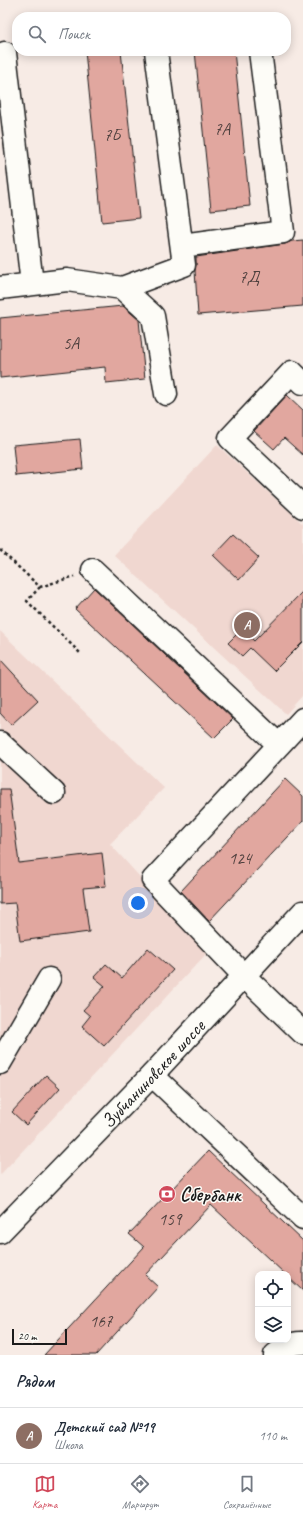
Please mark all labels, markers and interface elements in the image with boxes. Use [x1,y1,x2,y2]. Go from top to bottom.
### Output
search box [12,12,291,56]
icon: search [26,23,48,45]
text: Поиск [58,25,90,44]
house number: 7А [214,119,232,140]
house number: 7Б [104,125,123,146]
house number: 7Д [239,267,261,288]
house number: 5А [63,333,81,354]
pin: A [234,610,260,640]
house number: 124 [229,848,254,869]
your location [128,893,148,913]
street label: Зубчаниновское шоссе [96,1014,212,1133]
place label: Сбербанк [180,1183,242,1207]
bank icon: Сбербанк [157,1184,177,1204]
house number: 159 [159,1209,183,1230]
map controls [255,1271,291,1343]
button: locate [255,1271,291,1307]
button: layers [255,1307,291,1343]
house number: 167 [90,1311,114,1332]
scale bar [12,1327,67,1346]
text: 20 m [18,1329,37,1343]
text: Рядом [16,1371,54,1392]
text: Детский сад №19 [54,1418,155,1437]
text: A [26,1428,32,1444]
text: 110 m [259,1428,287,1444]
text: Школа [54,1437,83,1453]
tab: Карта [32,1473,57,1511]
tab: Маршрут [122,1473,158,1511]
tab: Сохранённые [223,1473,271,1511]

